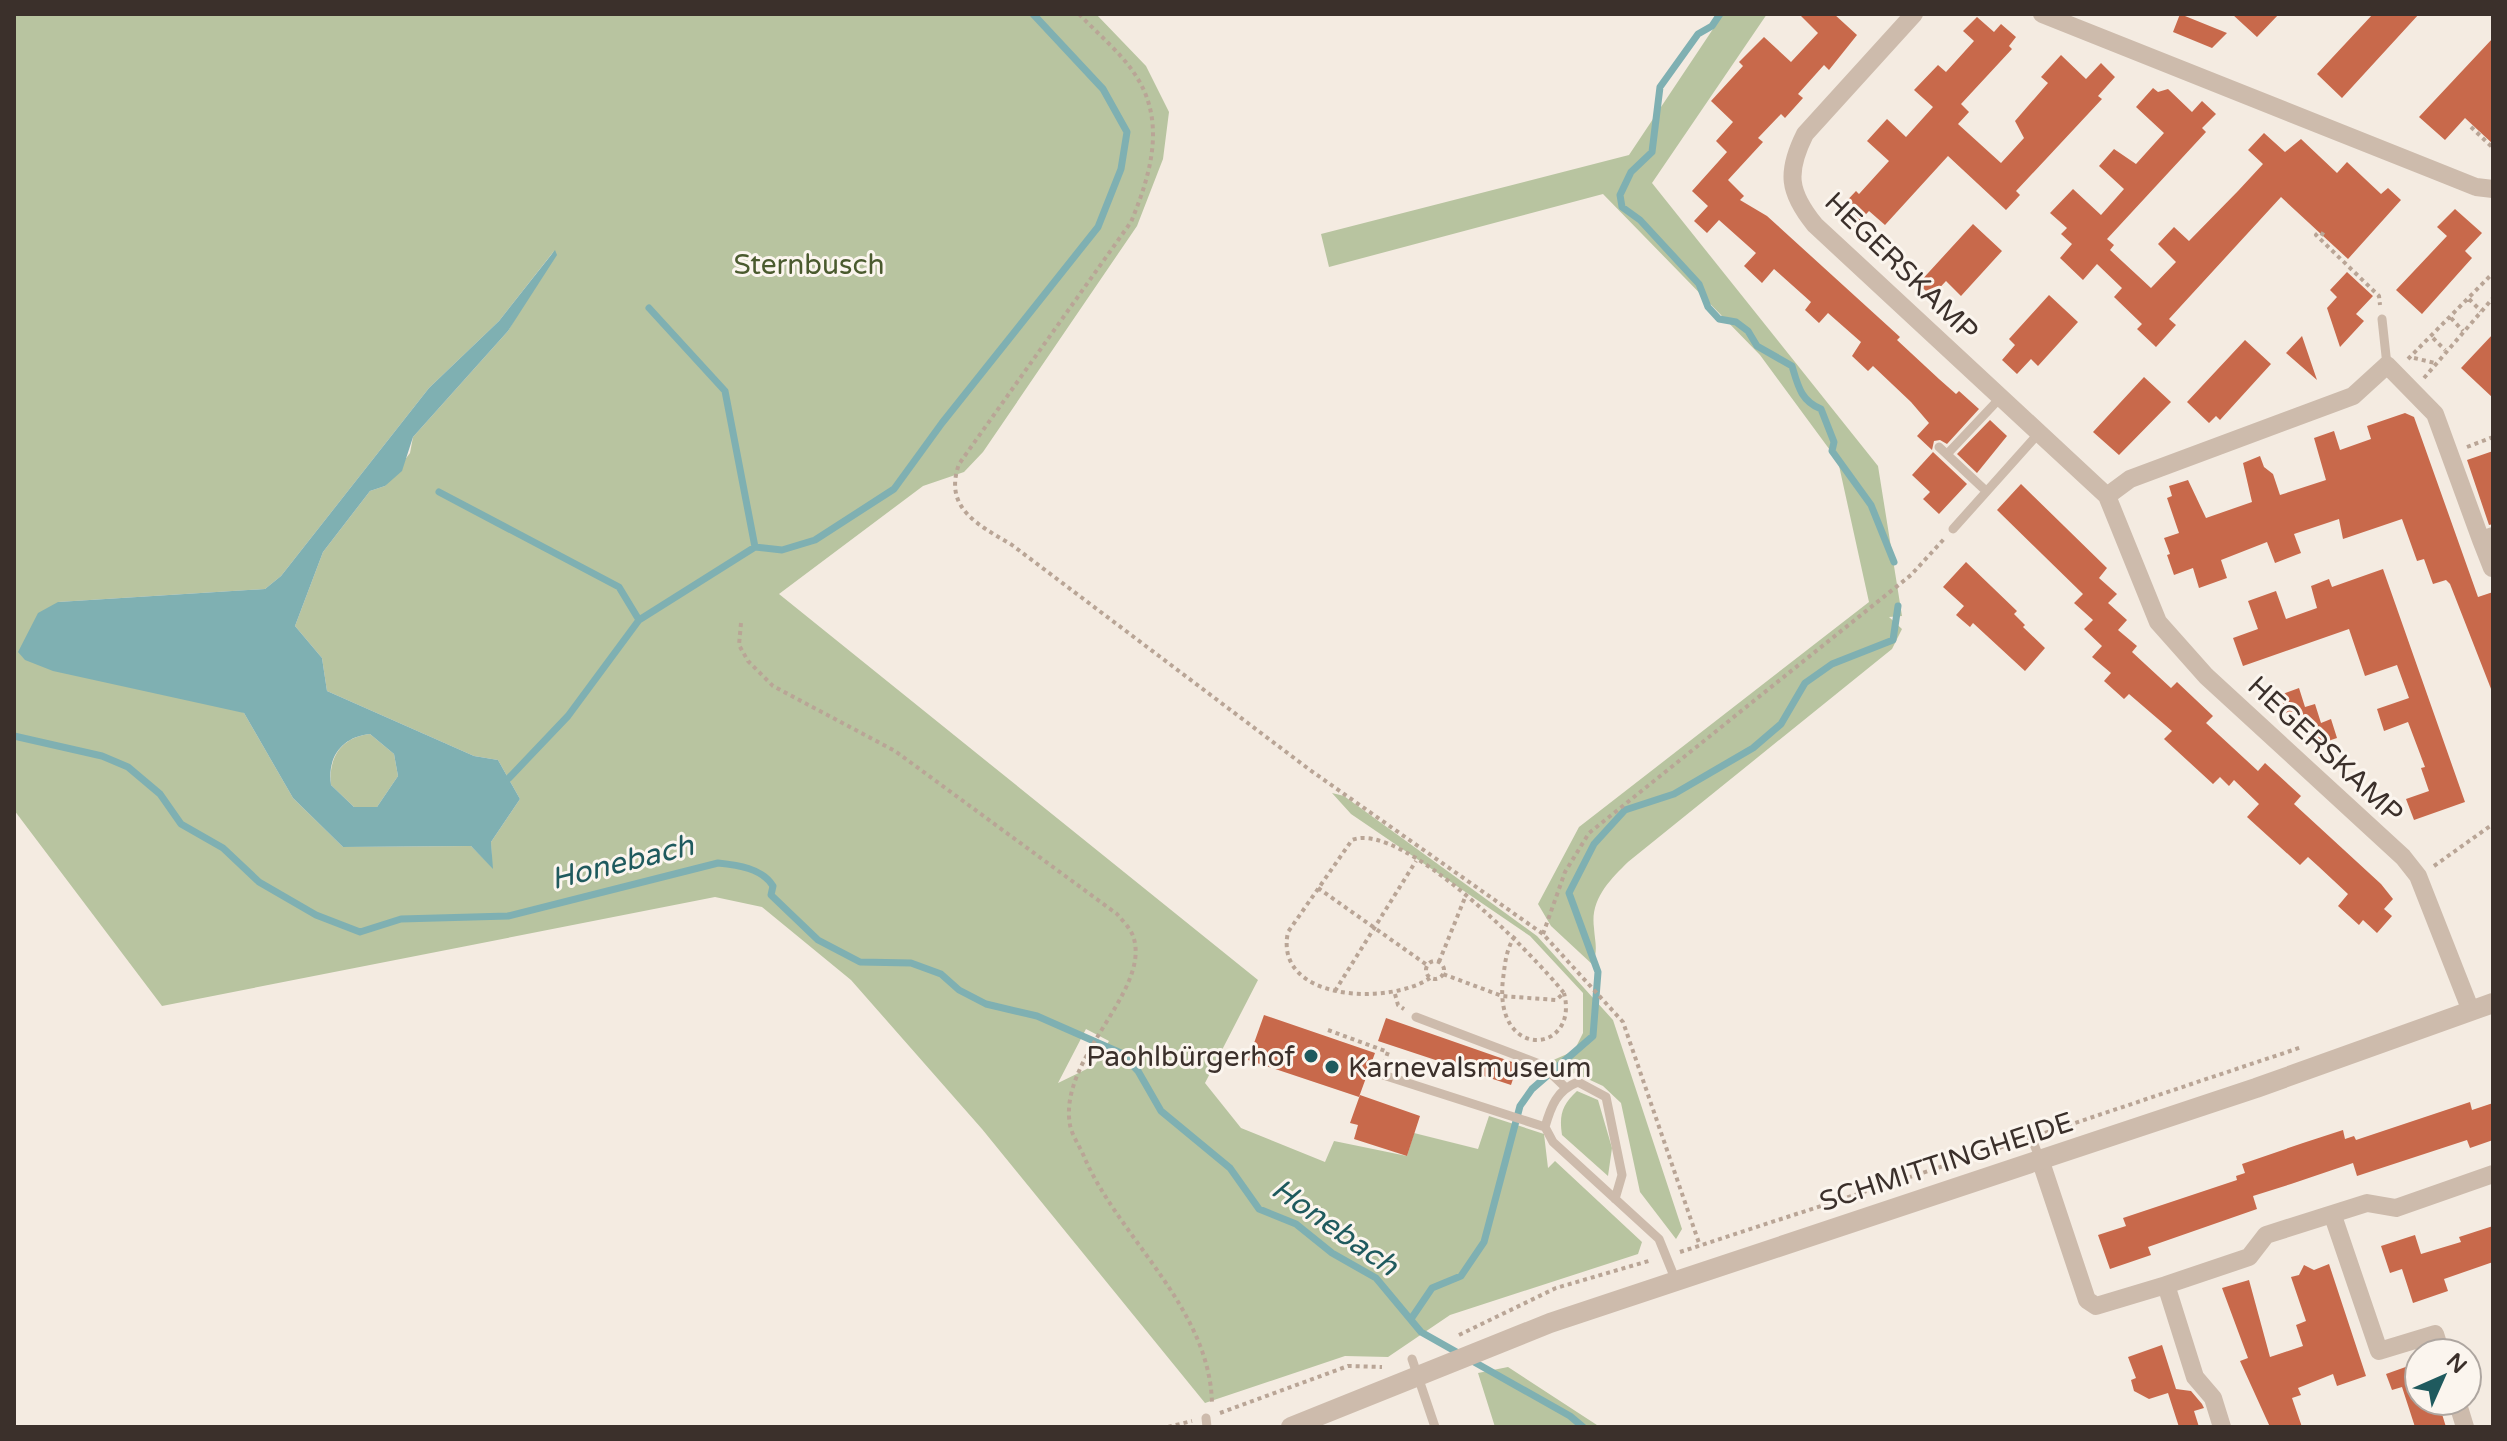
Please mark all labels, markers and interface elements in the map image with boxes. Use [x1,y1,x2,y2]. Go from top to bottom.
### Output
street label: HEGERSKAMP [1818,185,1985,348]
park label: Sternbusch [734,248,884,282]
street label: HEGERSKAMP [2241,669,2410,830]
water label: Honebach [547,827,698,898]
place label: Paohlbürgerhof [1086,1040,1295,1074]
marker: Paohlbürgerhof [1302,1047,1320,1065]
place label: Karnevalsmuseum [1348,1051,1592,1085]
marker: Karnevalsmuseum [1323,1058,1341,1076]
street label: SCHMITTINGHEIDE [1815,1105,2077,1219]
water label: Honebach [1264,1170,1406,1285]
north arrow [2403,1337,2483,1417]
text: N [2441,1348,2472,1379]

